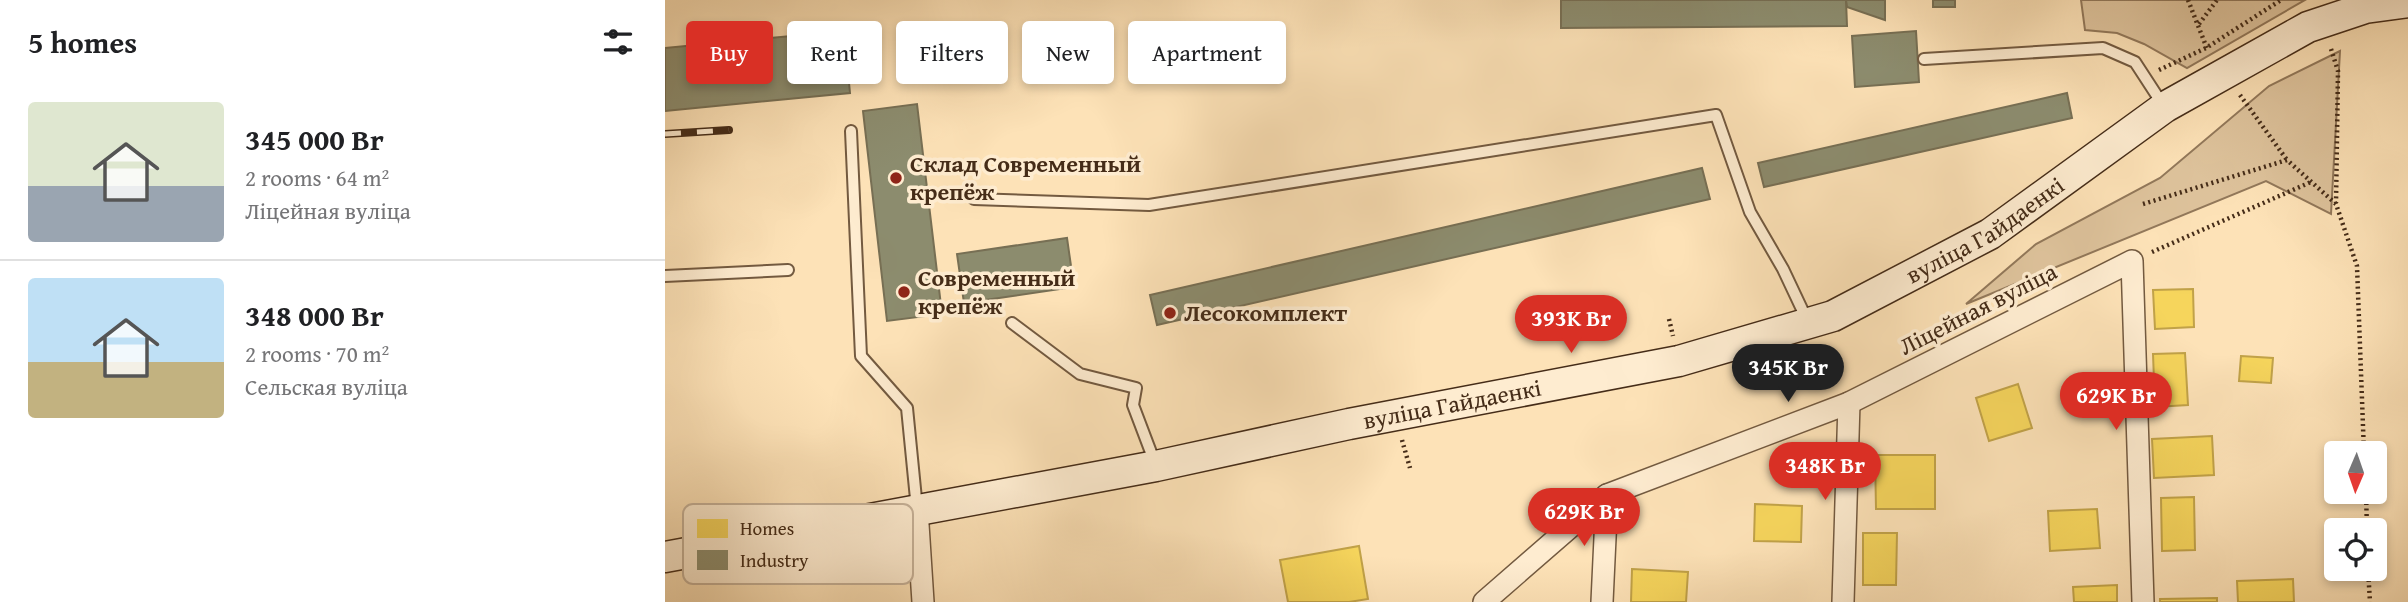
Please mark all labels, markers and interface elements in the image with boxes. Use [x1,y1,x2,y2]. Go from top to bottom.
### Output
text: 5 homes [28,20,137,64]
chip: Buy [686,21,773,84]
chip: Rent [787,21,882,84]
chip: Filters [896,21,1008,84]
chip: New [1022,21,1114,84]
chip: Apartment [1128,21,1286,84]
icon: filters [599,23,637,61]
text: 345 000 Br [245,117,384,161]
icon: home [84,130,168,214]
place label: Склад Современный крепёж [910,146,1141,209]
text: 2 rooms · 64 m² [245,161,389,194]
street label: вуліца Гайдаенкі [1899,168,2071,292]
marker: Склад Современный крепёж [888,170,904,186]
text: Ліцейная вуліца [245,194,411,227]
street label: Ліцейная вуліца [1893,253,2063,363]
place label: Современный крепёж [918,260,1075,323]
marker: Современный крепёж [896,284,912,300]
text: 348 000 Br [245,293,384,337]
place label: Лесокомплект [1184,295,1347,330]
pin: 393K Br [1506,296,1636,355]
text: 393K Br [1531,301,1611,334]
marker: Лесокомплект [1162,305,1178,321]
icon: home [84,306,168,390]
text: 2 rooms · 70 m² [245,337,389,370]
pin: 345K Br [1723,344,1853,404]
text: 345K Br [1748,350,1828,383]
text: Сельская вуліца [245,370,408,403]
street label: вуліца Гайдаенкі [1360,370,1544,438]
pin: 629K Br [2051,372,2181,432]
text: 629K Br [2076,378,2156,411]
north arrow [2324,441,2387,504]
map controls [2324,441,2387,581]
pin: 348K Br [1760,442,1890,502]
text: 348K Br [1785,448,1865,481]
pin: 629K Br [1519,489,1649,548]
text: 629K Br [1544,494,1624,527]
legend [683,504,913,584]
text: Homes [740,514,794,542]
button: locate [2324,518,2387,581]
text: Industry [740,546,809,574]

